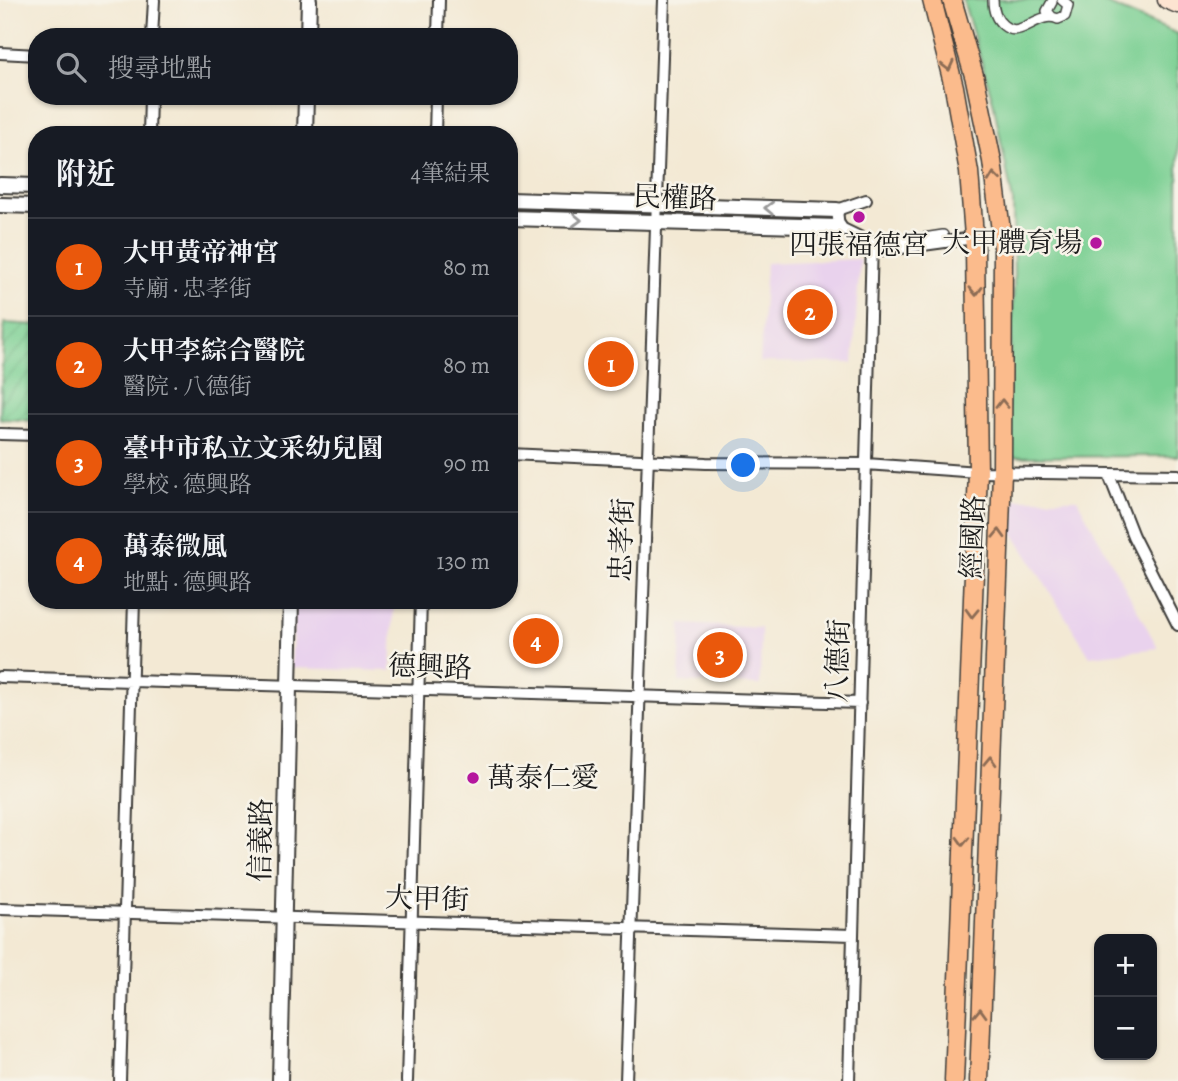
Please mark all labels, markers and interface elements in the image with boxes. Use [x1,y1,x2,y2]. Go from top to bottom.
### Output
search box [28,28,518,105]
icon: search [52,48,90,86]
text: 搜尋地點 [108,51,212,86]
one-way arrow [940,60,954,72]
text: 附近 [56,154,116,194]
text: 4筆結果 [411,158,490,189]
one-way arrow [987,171,1002,183]
street label: 民權路 [632,178,718,218]
one-way arrow [763,200,774,215]
marker: 四張福德宮 [851,209,867,225]
one-way arrow [573,212,583,228]
place label: 大甲體育場 [942,224,1082,262]
place label: 四張福德宮 [789,226,929,264]
text: 大甲黃帝神宮 [123,235,279,270]
marker: 大甲體育場 [1088,235,1104,251]
text: 1 [75,252,83,283]
text: 80 m [443,252,490,283]
text: 寺廟 · 忠孝街 [123,273,252,304]
pin: 2 [787,286,833,338]
one-way arrow [968,287,984,297]
text: 大甲李綜合醫院 [123,333,305,368]
pin: 1 [588,338,634,390]
text: 2 [73,350,85,381]
text: 80 m [443,350,490,381]
text: 醫院 · 八德街 [123,371,252,402]
one-way arrow [994,398,1010,409]
text: 臺中市私立文采幼兒園 [123,431,383,466]
text: 3 [74,448,84,479]
text: 90 m [444,448,490,479]
your location [726,448,760,482]
text: 學校 · 德興路 [123,469,252,500]
street label: 經國路 [953,494,993,580]
street label: 忠孝街 [602,497,642,583]
one-way arrow [992,528,1007,539]
text: 萬泰微風 [123,529,227,564]
text: 4 [74,546,84,577]
text: 130 m [437,546,490,577]
text: 地點 · 德興路 [123,567,252,598]
one-way arrow [965,608,980,619]
pin: 4 [513,615,559,667]
street label: 八德街 [818,618,858,704]
pin: 3 [697,629,743,681]
street label: 德興路 [387,647,473,687]
one-way arrow [983,755,998,766]
place label: 萬泰仁愛 [487,759,599,797]
marker: 萬泰仁愛 [465,770,481,786]
street label: 信義路 [241,798,281,882]
one-way arrow [956,836,971,847]
street label: 大甲街 [384,879,470,919]
map controls [1094,934,1157,1060]
button: + [1094,934,1157,997]
button: − [1094,997,1157,1060]
one-way arrow [973,1007,988,1018]

